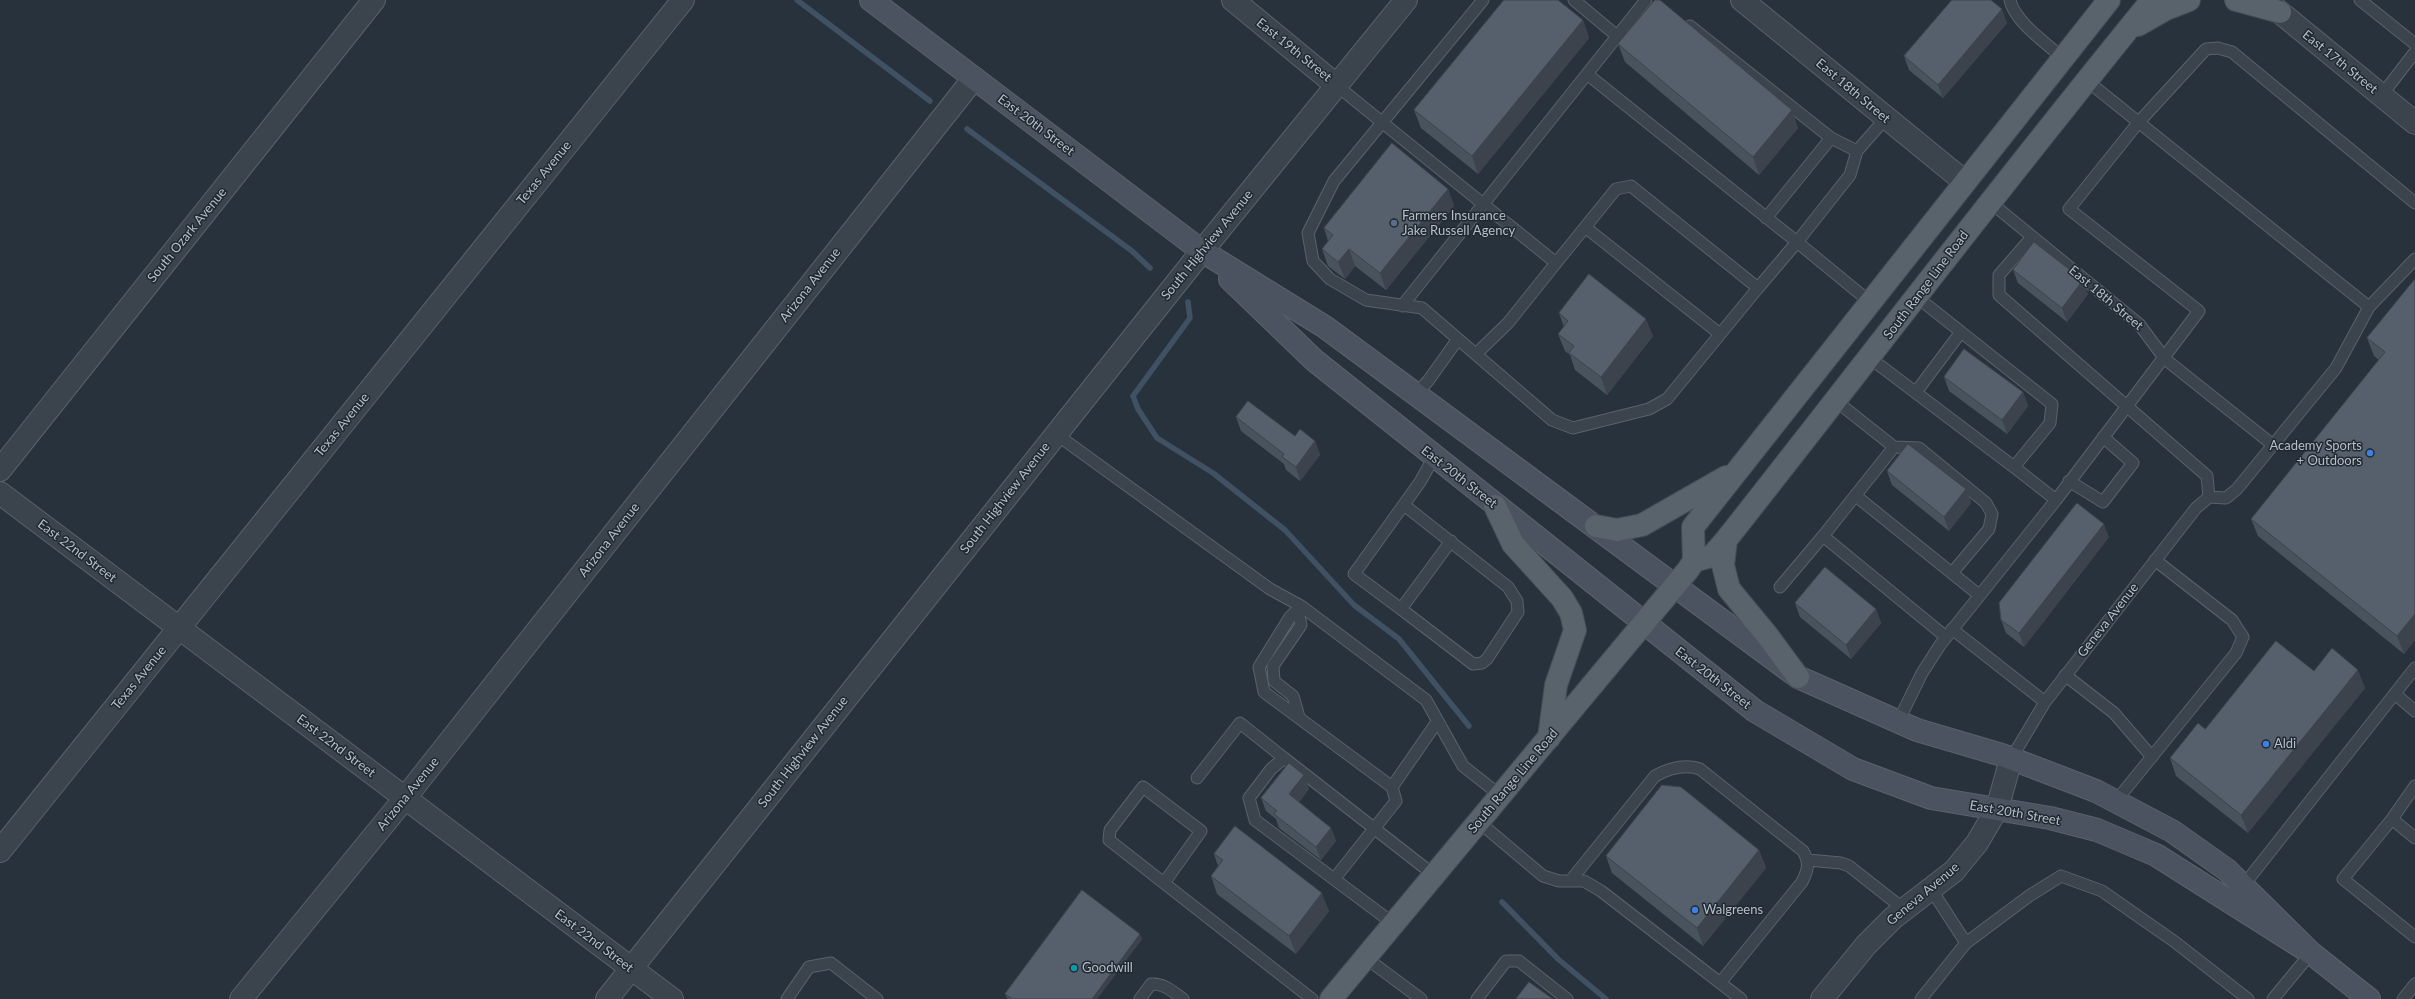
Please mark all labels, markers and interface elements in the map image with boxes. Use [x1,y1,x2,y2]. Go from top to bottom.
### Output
street label: East 19th Street [1253,15,1335,85]
street label: East 17th Street [2299,27,2381,97]
street label: East 18th Street [1813,55,1893,127]
street label: East 20th Street [995,91,1077,159]
street label: Texas Avenue [513,138,575,208]
street label: South Ozark Avenue [144,185,230,285]
street label: South Highview Avenue [1158,187,1256,303]
place label: Farmers Insurance Jake Russell Agency [1402,208,1515,239]
marker: Farmers Insurance Jake Russell Agency [1389,218,1399,228]
street label: South Range Line Road [1880,228,1972,342]
street label: Arizona Avenue [776,245,844,325]
street label: East 18th Street [2066,262,2146,334]
street label: Texas Avenue [311,390,373,460]
place label: Academy Sports + Outdoors [2269,438,2362,469]
street label: South Highview Avenue [957,439,1053,557]
street label: East 20th Street [1418,443,1500,511]
marker: Academy Sports + Outdoors [2365,448,2375,458]
street label: Arizona Avenue [575,500,643,580]
street label: East 22nd Street [34,516,120,586]
street label: Geneva Avenue [2074,580,2142,660]
street label: Texas Avenue [108,643,170,713]
street label: East 20th Street [1672,644,1754,712]
street label: South Highview Avenue [755,693,851,811]
street label: East 22nd Street [293,711,379,781]
street label: South Range Line Road [1465,726,1561,836]
place label: Aldi [2274,736,2296,752]
marker: Aldi [2261,739,2271,749]
street label: Arizona Avenue [374,754,442,834]
street label: East 20th Street [1968,797,2062,829]
street label: Geneva Avenue [1884,859,1962,929]
place label: Walgreens [1703,902,1763,918]
marker: Walgreens [1690,905,1700,915]
street label: East 22nd Street [551,906,637,976]
place label: Goodwill [1082,960,1133,976]
marker: Goodwill [1069,963,1079,973]

